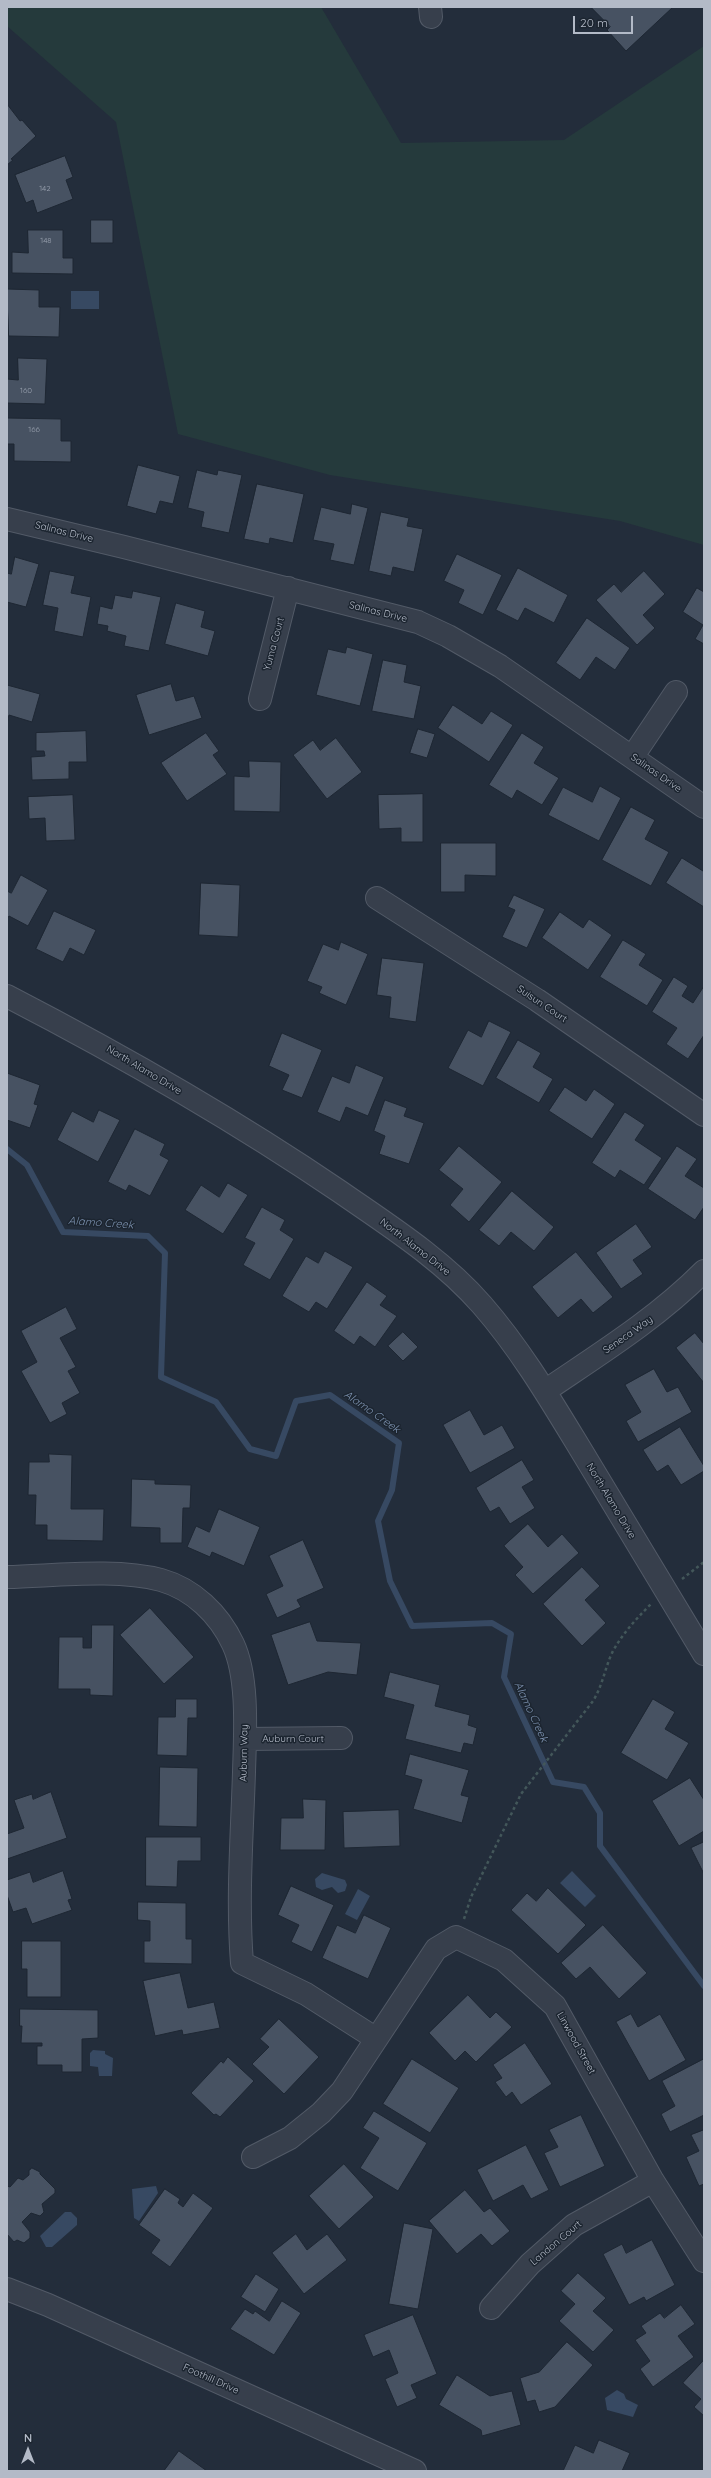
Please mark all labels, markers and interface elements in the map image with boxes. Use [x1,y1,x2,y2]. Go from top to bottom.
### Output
scale bar [575,8,635,34]
text: 20 m [580,15,608,30]
house number: 142 [39,184,51,194]
house number: 148 [40,236,52,246]
house number: 160 [20,386,32,396]
house number: 166 [28,425,40,435]
street label: Salinas Drive [34,519,94,545]
street label: Salinas Drive [348,599,408,625]
street label: Yuma Court [261,616,287,672]
street label: Salinas Drive [628,751,684,795]
street label: Suisun Court [515,983,569,1025]
street label: North Alamo Drive [104,1043,184,1097]
water label: Alamo Creek [68,1214,134,1232]
street label: North Alamo Drive [378,1216,452,1278]
street label: Seneca Way [601,1313,655,1357]
water label: Alamo Creek [341,1388,403,1436]
street label: North Alamo Drive [584,1461,638,1541]
water label: Alamo Creek [511,1680,551,1744]
street label: Auburn Way [237,1724,251,1782]
street label: Auburn Court [262,1733,324,1745]
street label: Linwood Street [554,2010,598,2076]
street label: Landon Court [528,2218,584,2268]
street label: Foothill Drive [181,2361,241,2397]
north arrow [8,2430,48,2470]
text: N [24,2431,32,2445]

